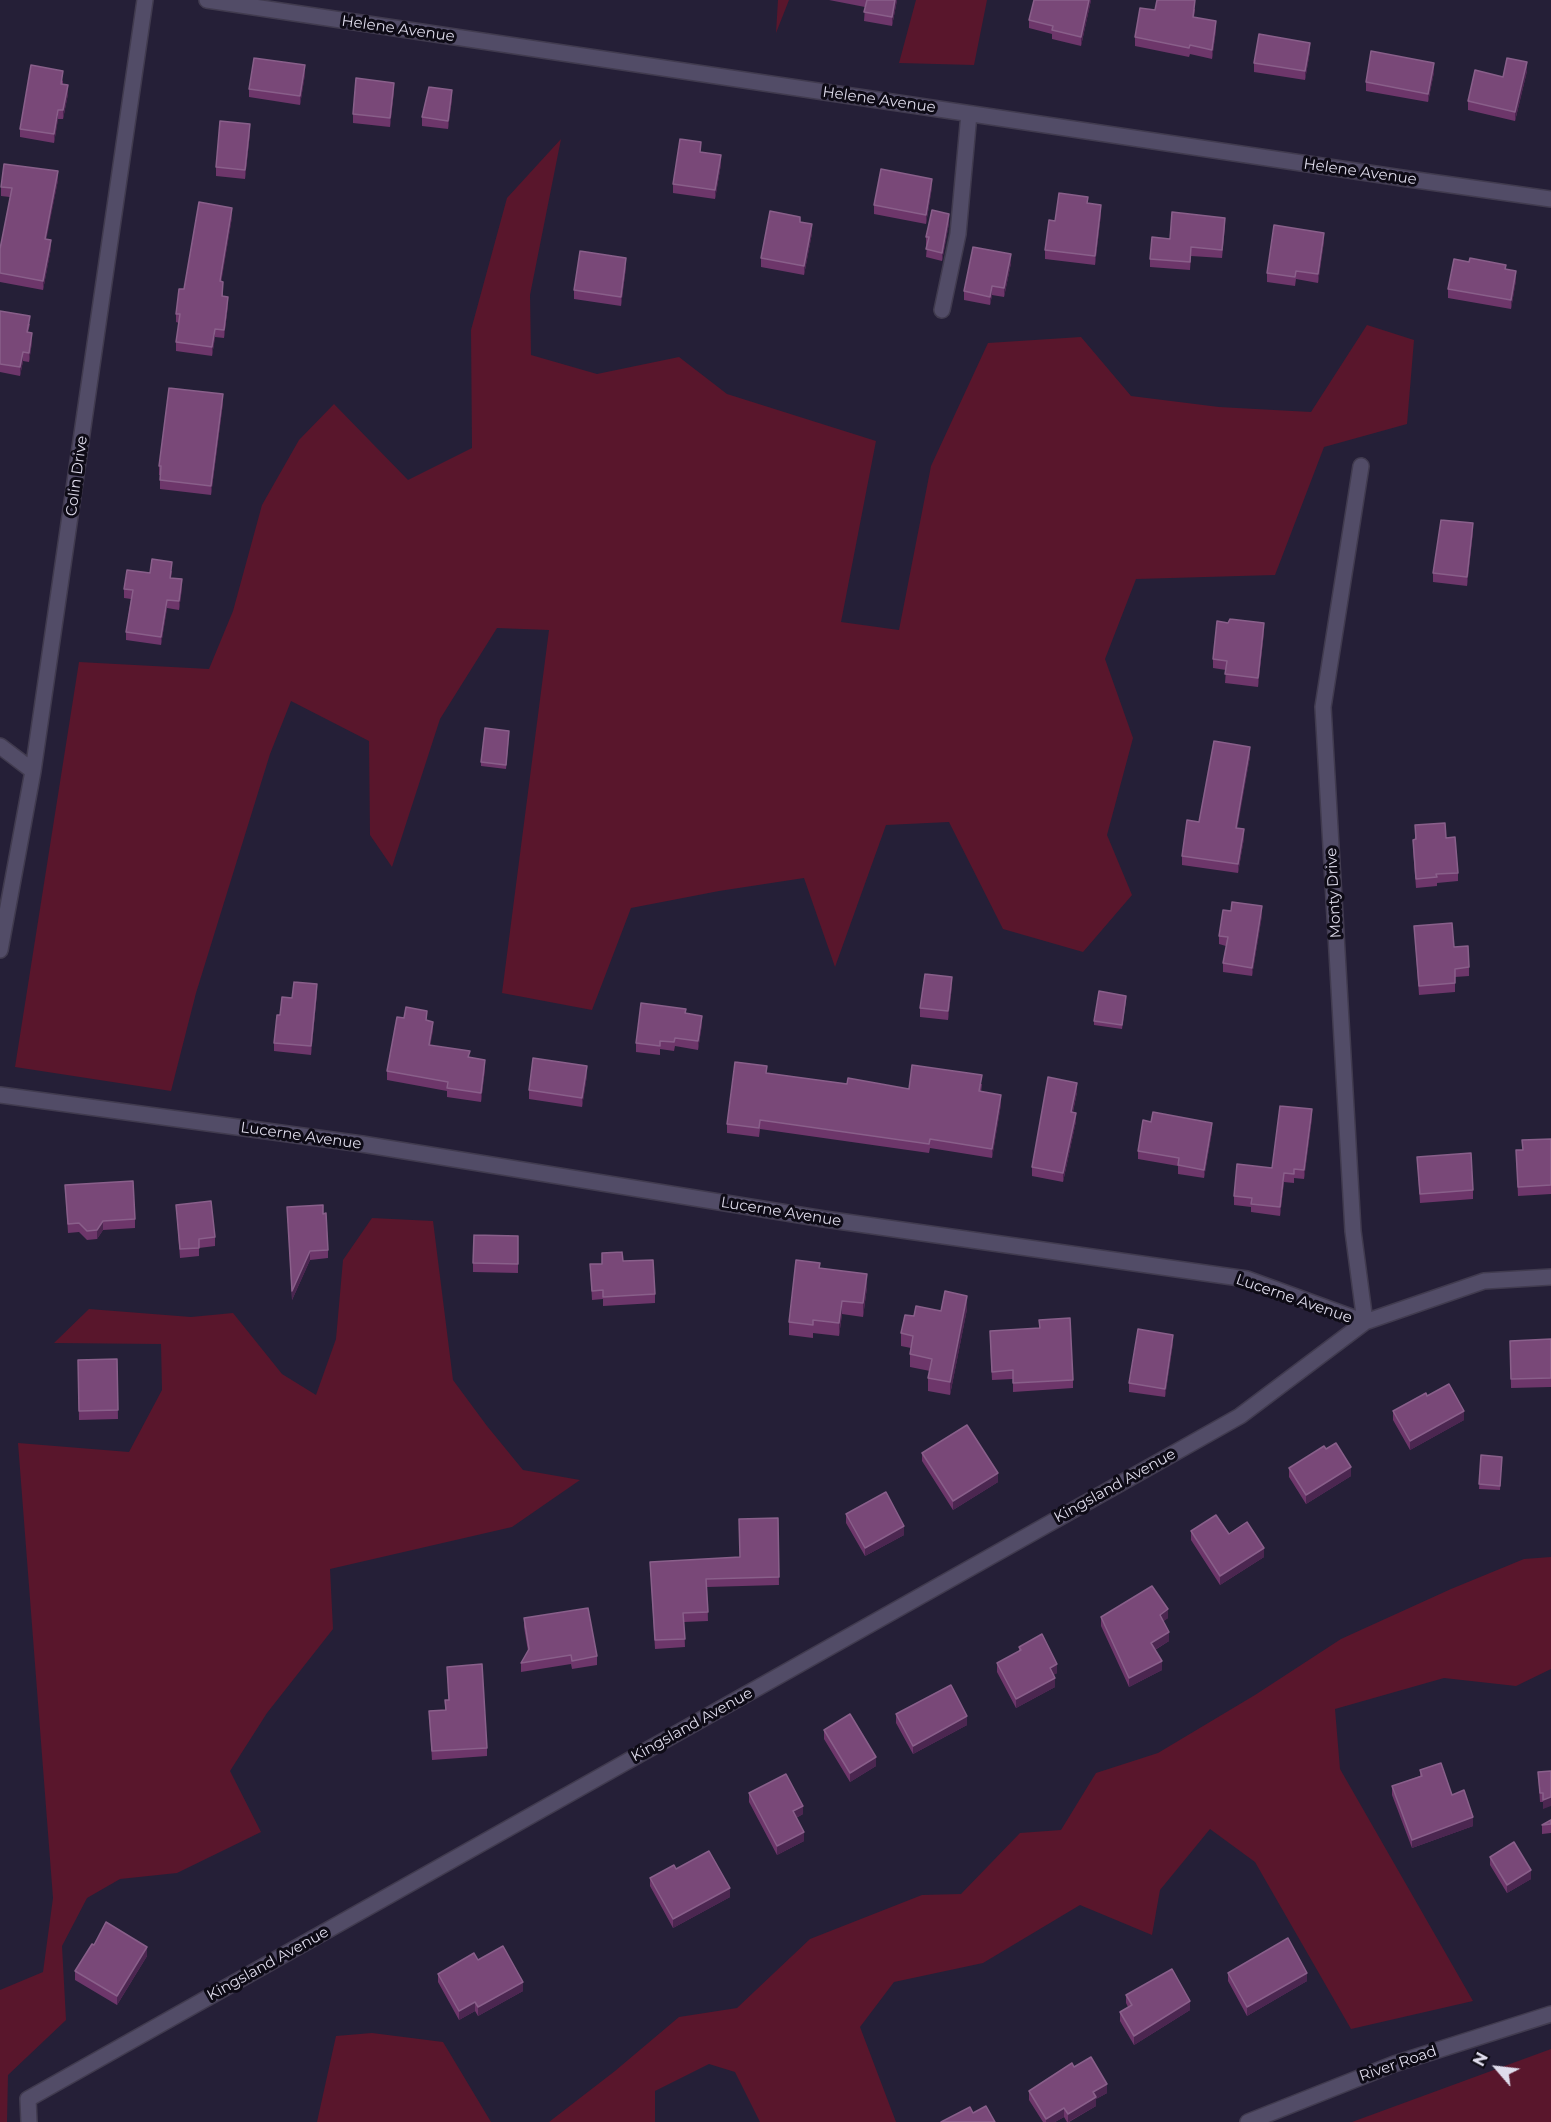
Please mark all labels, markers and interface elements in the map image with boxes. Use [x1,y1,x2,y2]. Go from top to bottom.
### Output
street label: Helene Avenue [340,12,456,46]
street label: Helene Avenue [821,83,937,117]
street label: Helene Avenue [1302,155,1418,189]
street label: Colin Drive [62,435,92,517]
street label: Monty Drive [1323,847,1345,939]
street label: Lucerne Avenue [239,1119,363,1153]
street label: Lucerne Avenue [719,1194,843,1230]
street label: Lucerne Avenue [1233,1271,1355,1327]
street label: Kingsland Avenue [1051,1445,1179,1527]
street label: Kingsland Avenue [628,1684,756,1766]
street label: Kingsland Avenue [204,1923,332,2005]
north arrow [1467,2038,1527,2098]
street label: River Road [1357,2042,1439,2086]
text: N [1469,2049,1492,2069]

